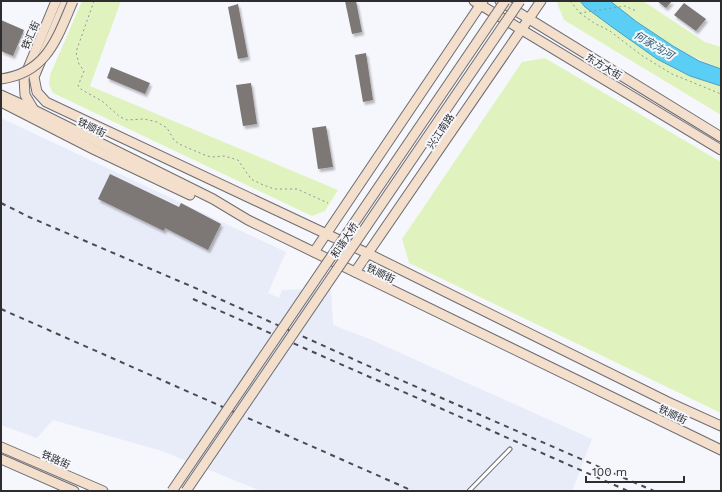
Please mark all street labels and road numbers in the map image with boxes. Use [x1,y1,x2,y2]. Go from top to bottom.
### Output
street label: 铁汇街 [20,19,41,51]
street label: 东方大街 [584,51,624,81]
street label: 兴江南路 [425,112,456,151]
street label: 铁顺街 [76,116,108,139]
street label: 和谐大桥 [329,221,360,260]
street label: 铁顺街 [365,262,397,285]
street label: 铁顺街 [657,403,689,426]
street label: 铁路街 [40,449,72,470]

